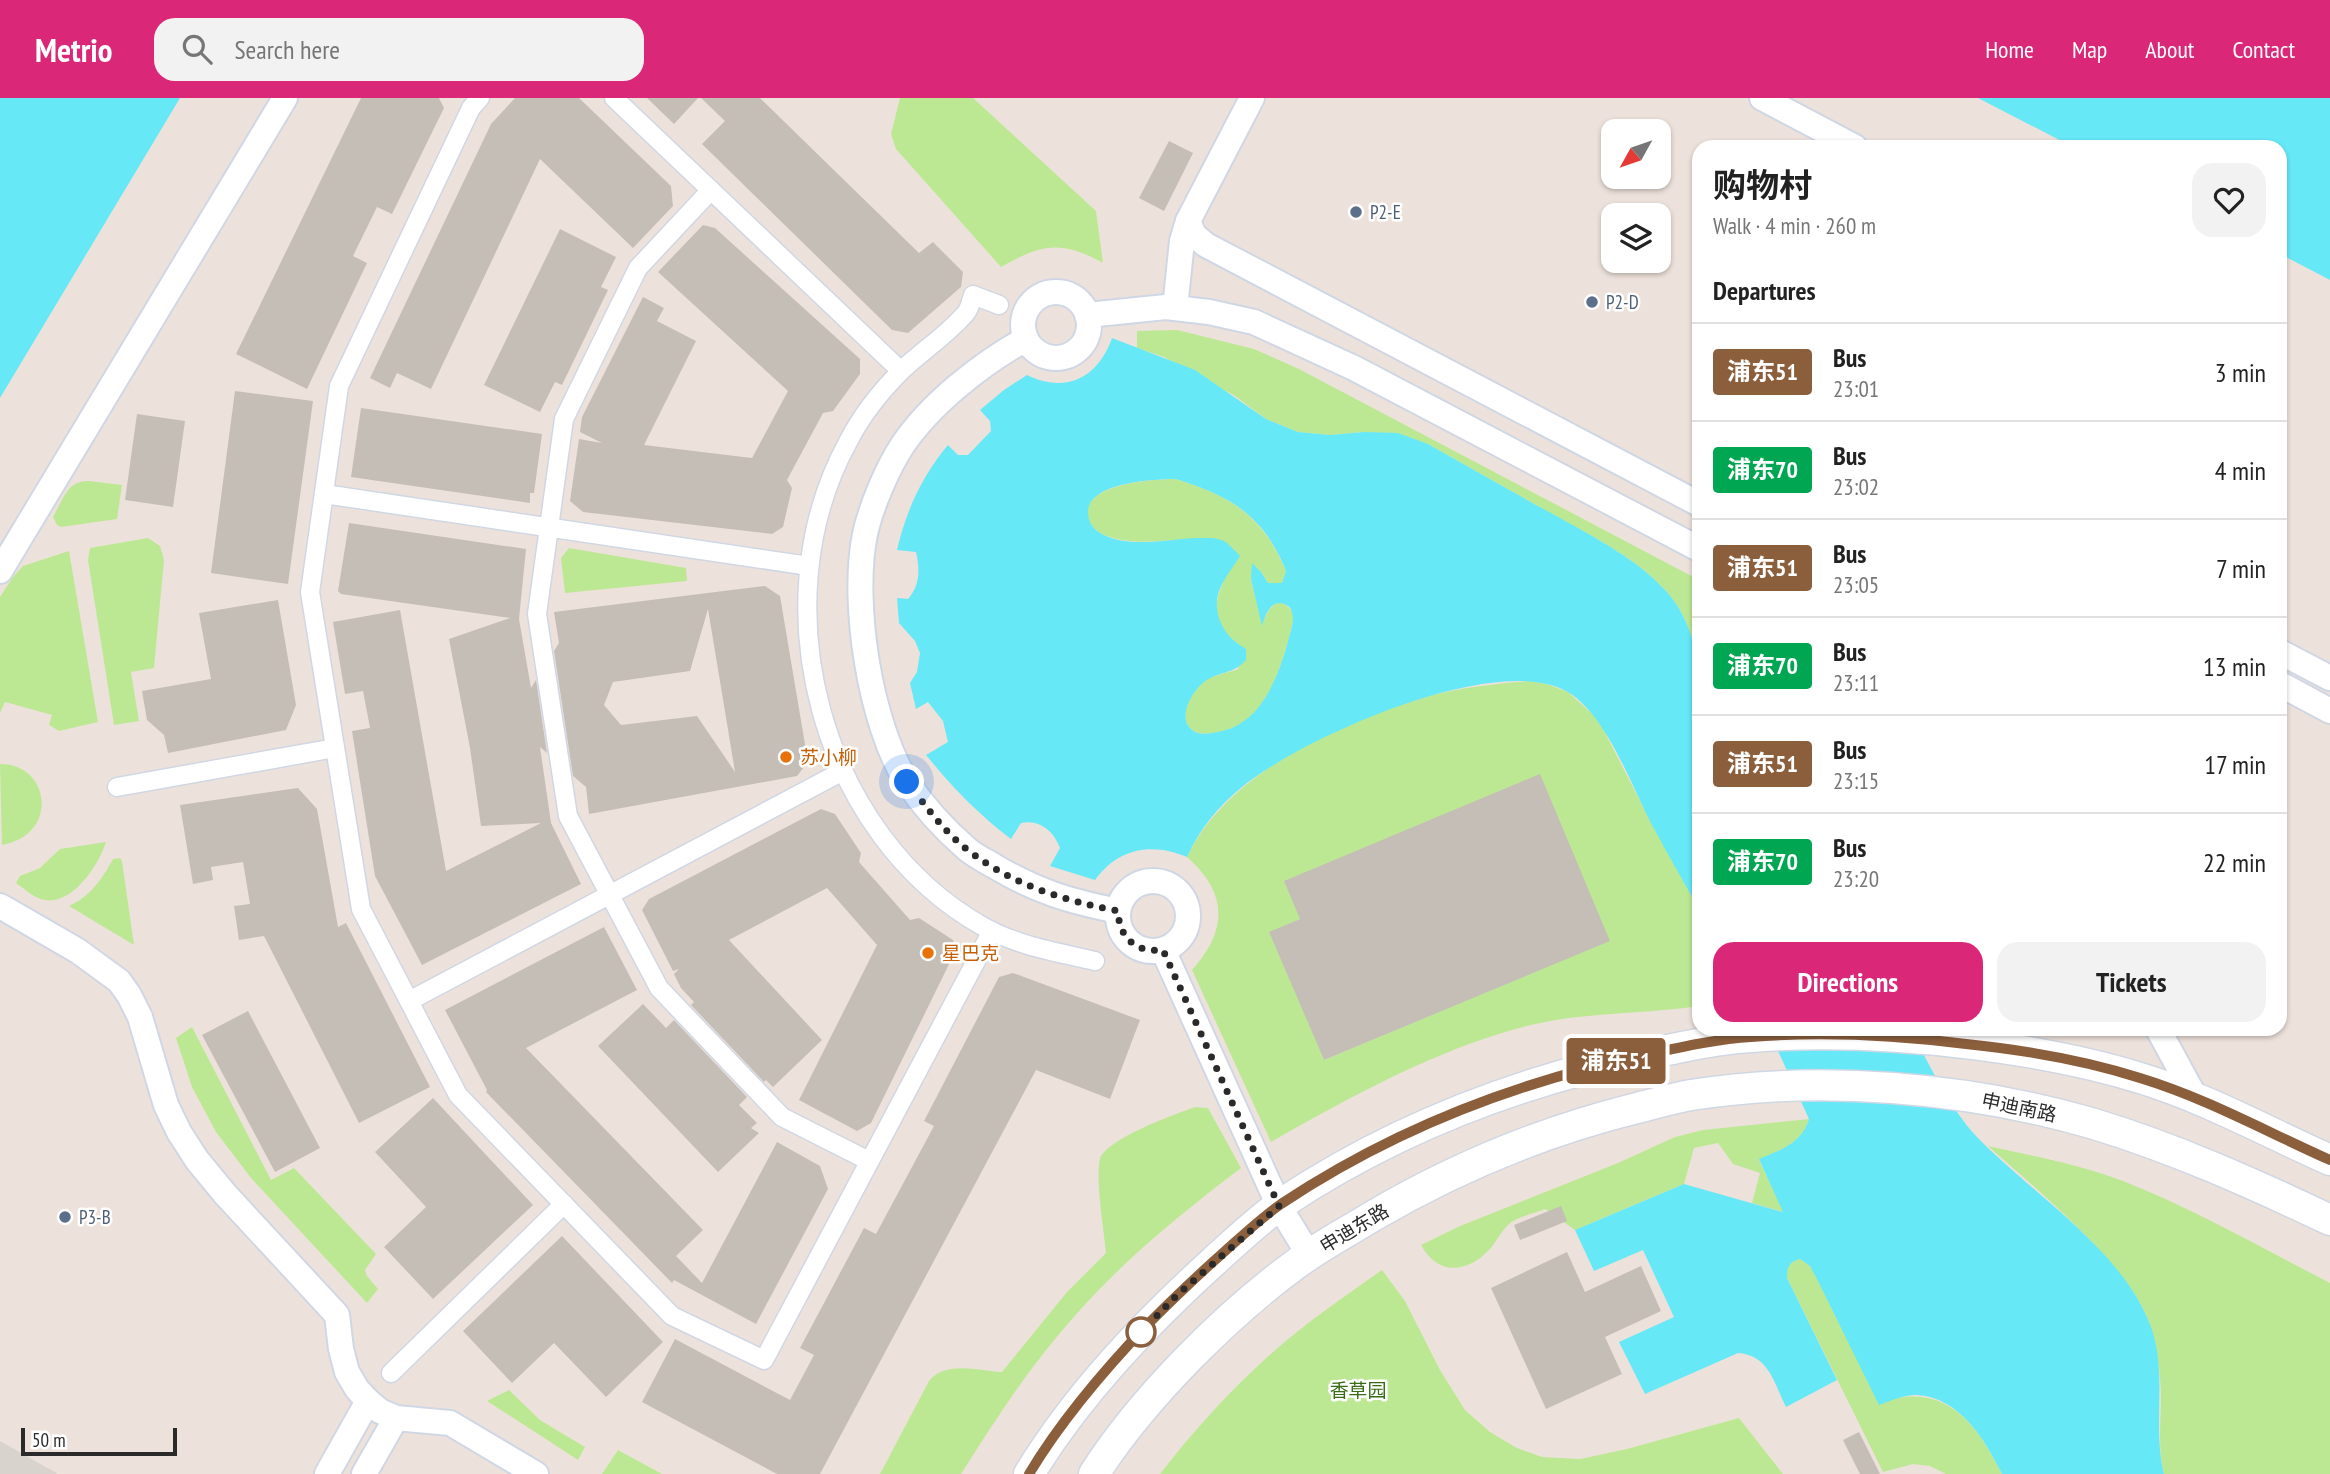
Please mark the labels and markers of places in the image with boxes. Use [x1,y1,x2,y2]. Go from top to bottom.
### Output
place label: P2-E [1370,200,1401,224]
marker: P2-E [1348,204,1364,220]
place label: P2-D [1606,290,1639,314]
marker: P2-D [1584,294,1600,310]
place label: 苏小柳 [800,745,857,769]
marker: 苏小柳 [778,749,794,765]
place label: 星巴克 [942,941,999,965]
marker: 星巴克 [920,945,936,961]
place label: P3-B [79,1205,111,1229]
marker: P3-B [57,1209,73,1225]
unlabelled marker [1126,1317,1156,1347]

